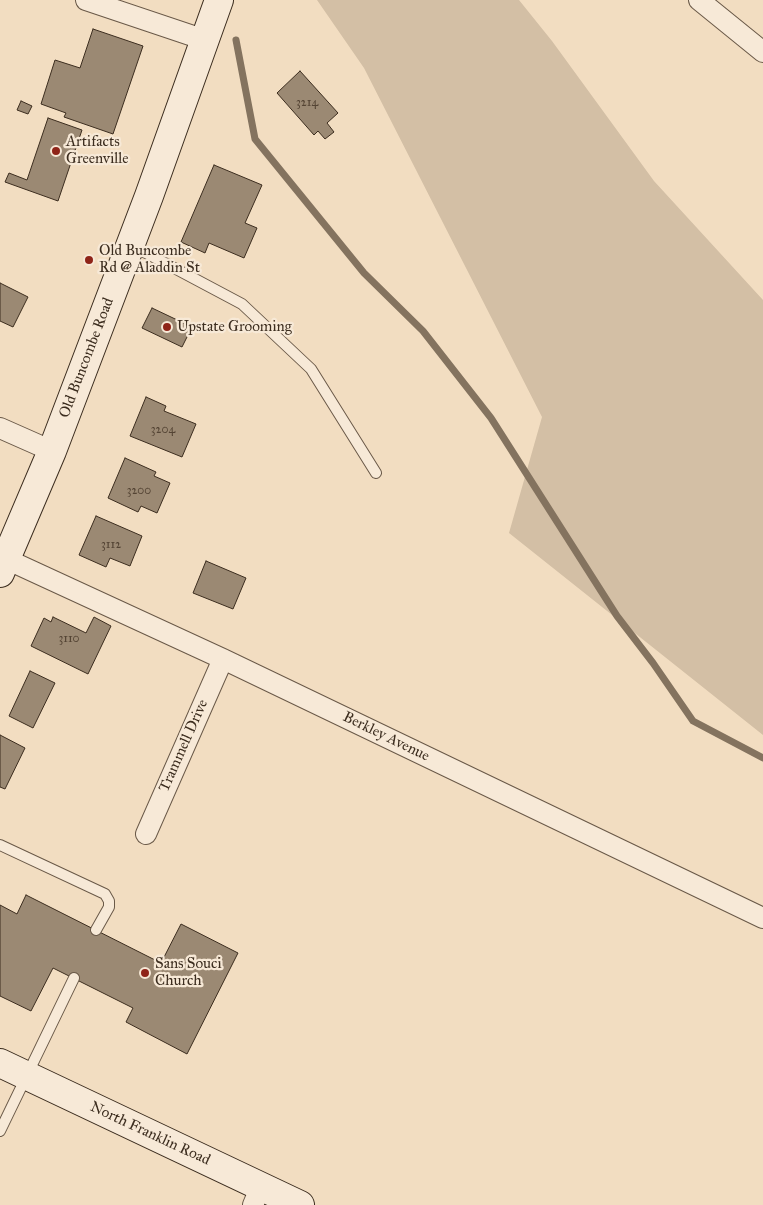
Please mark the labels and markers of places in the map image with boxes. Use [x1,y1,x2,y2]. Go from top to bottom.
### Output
place label: Artifacts Greenville [66,133,129,168]
marker: Artifacts Greenville [50,145,62,157]
place label: Old Buncombe Rd @ Aladdin St [99,242,200,277]
marker: Old Buncombe Rd @ Aladdin St [83,254,95,266]
place label: Upstate Grooming [177,318,292,336]
marker: Upstate Grooming [161,321,173,333]
place label: Sans Souci Church [155,955,222,990]
marker: Sans Souci Church [139,967,151,979]

